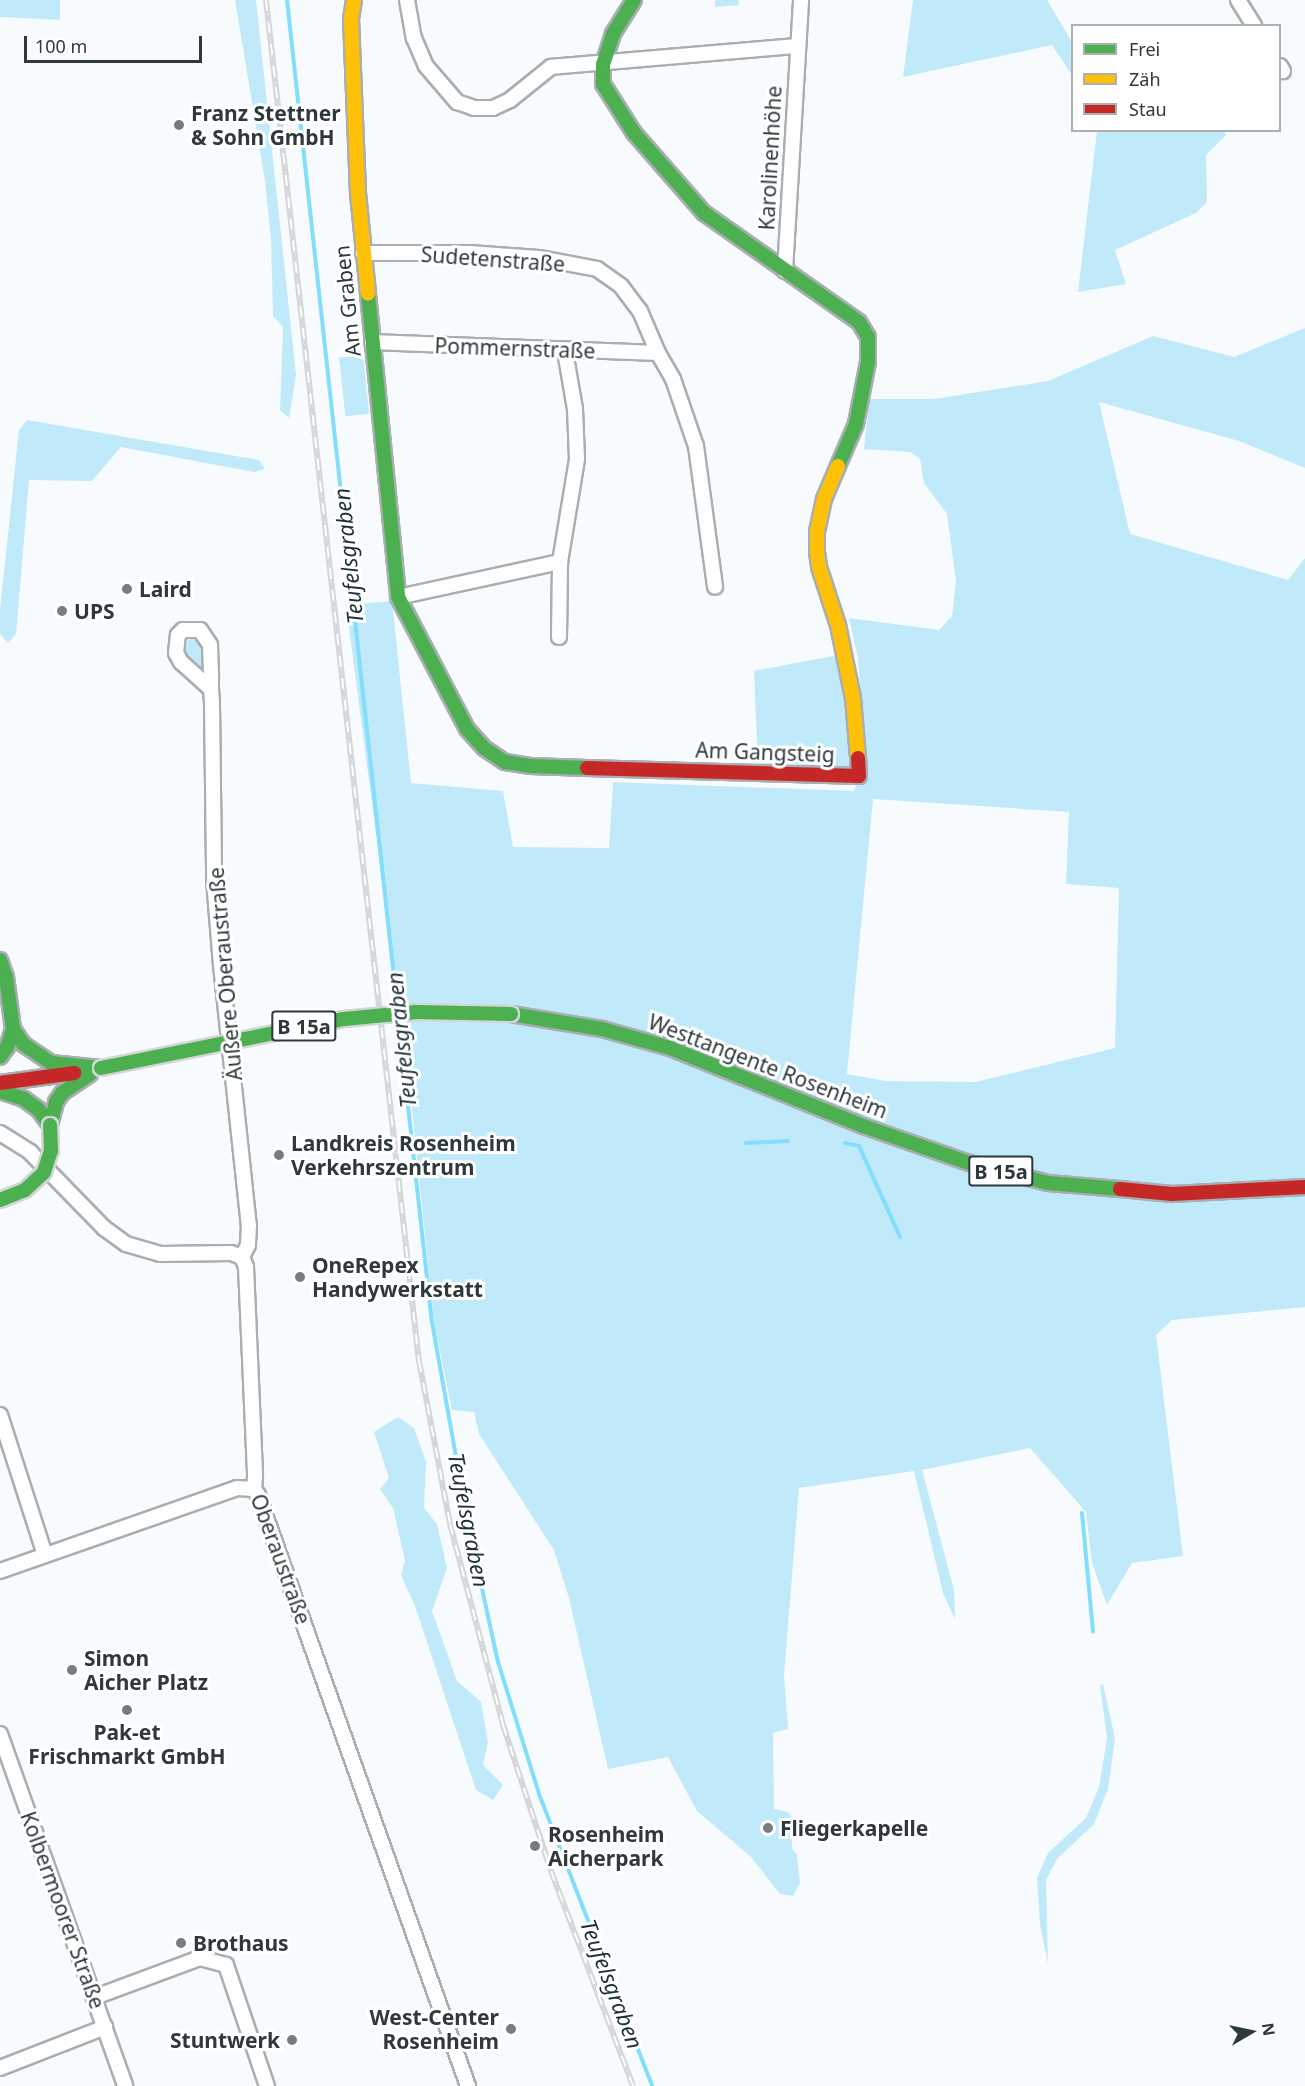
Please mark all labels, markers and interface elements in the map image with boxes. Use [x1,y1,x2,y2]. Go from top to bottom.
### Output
scale bar [27,24,206,62]
legend [1071,24,1281,132]
text: 100 m [35,34,87,58]
text: Frei [1129,37,1160,61]
text: Zäh [1129,67,1161,91]
street label: Karolinenhöhe [754,85,786,231]
text: Stau [1129,97,1167,121]
place label: Franz Stettner & Sohn GmbH [191,100,341,150]
marker: Franz Stettner & Sohn GmbH [172,118,186,132]
street label: Sudetenstraße [420,241,566,277]
street label: Am Graben [329,244,365,358]
street label: Pommernstraße [434,333,596,363]
water label: Teufelsgraben [328,487,368,625]
place label: Laird [139,576,192,602]
marker: Laird [120,582,134,596]
place label: UPS [74,598,114,624]
marker: UPS [55,604,69,618]
street label: Am Gangsteig [695,737,835,767]
street label: Äußere Oberaustraße [203,866,247,1082]
water label: Teufelsgraben [381,971,421,1109]
road number: B 15a [271,1009,337,1043]
street label: Westtangente Rosenheim [645,1009,891,1123]
place label: Landkreis Rosenheim Verkehrszentrum [291,1130,516,1180]
marker: Landkreis Rosenheim Verkehrszentrum [272,1148,286,1162]
road number: B 15a [968,1154,1034,1188]
place label: OneRepex Handywerkstatt [312,1252,483,1302]
marker: OneRepex Handywerkstatt [293,1270,307,1284]
water label: Teufelsgraben [443,1451,495,1589]
street label: Oberaustraße [246,1490,316,1628]
place label: Simon Aicher Platz [84,1645,208,1695]
marker: Simon Aicher Platz [65,1663,79,1677]
marker: Pak-et Frischmarkt GmbH [120,1703,134,1717]
place label: Pak-et Frischmarkt GmbH [28,1719,226,1769]
street label: Kolbermoorer Straße [16,1808,110,2012]
place label: Fliegerkapelle [780,1815,928,1841]
place label: Rosenheim Aicherpark [548,1821,665,1871]
marker: Fliegerkapelle [761,1821,775,1835]
marker: Rosenheim Aicherpark [526,1837,544,1855]
water label: Teufelsgraben [575,1916,649,2052]
place label: Brothaus [193,1930,289,1956]
marker: Brothaus [174,1936,188,1950]
north arrow [1221,2002,1281,2062]
place label: West-Center Rosenheim [369,2004,499,2054]
text: N [1257,2021,1281,2037]
marker: West-Center Rosenheim [504,2022,518,2036]
place label: Stuntwerk [170,2027,280,2053]
marker: Stuntwerk [285,2033,299,2047]

